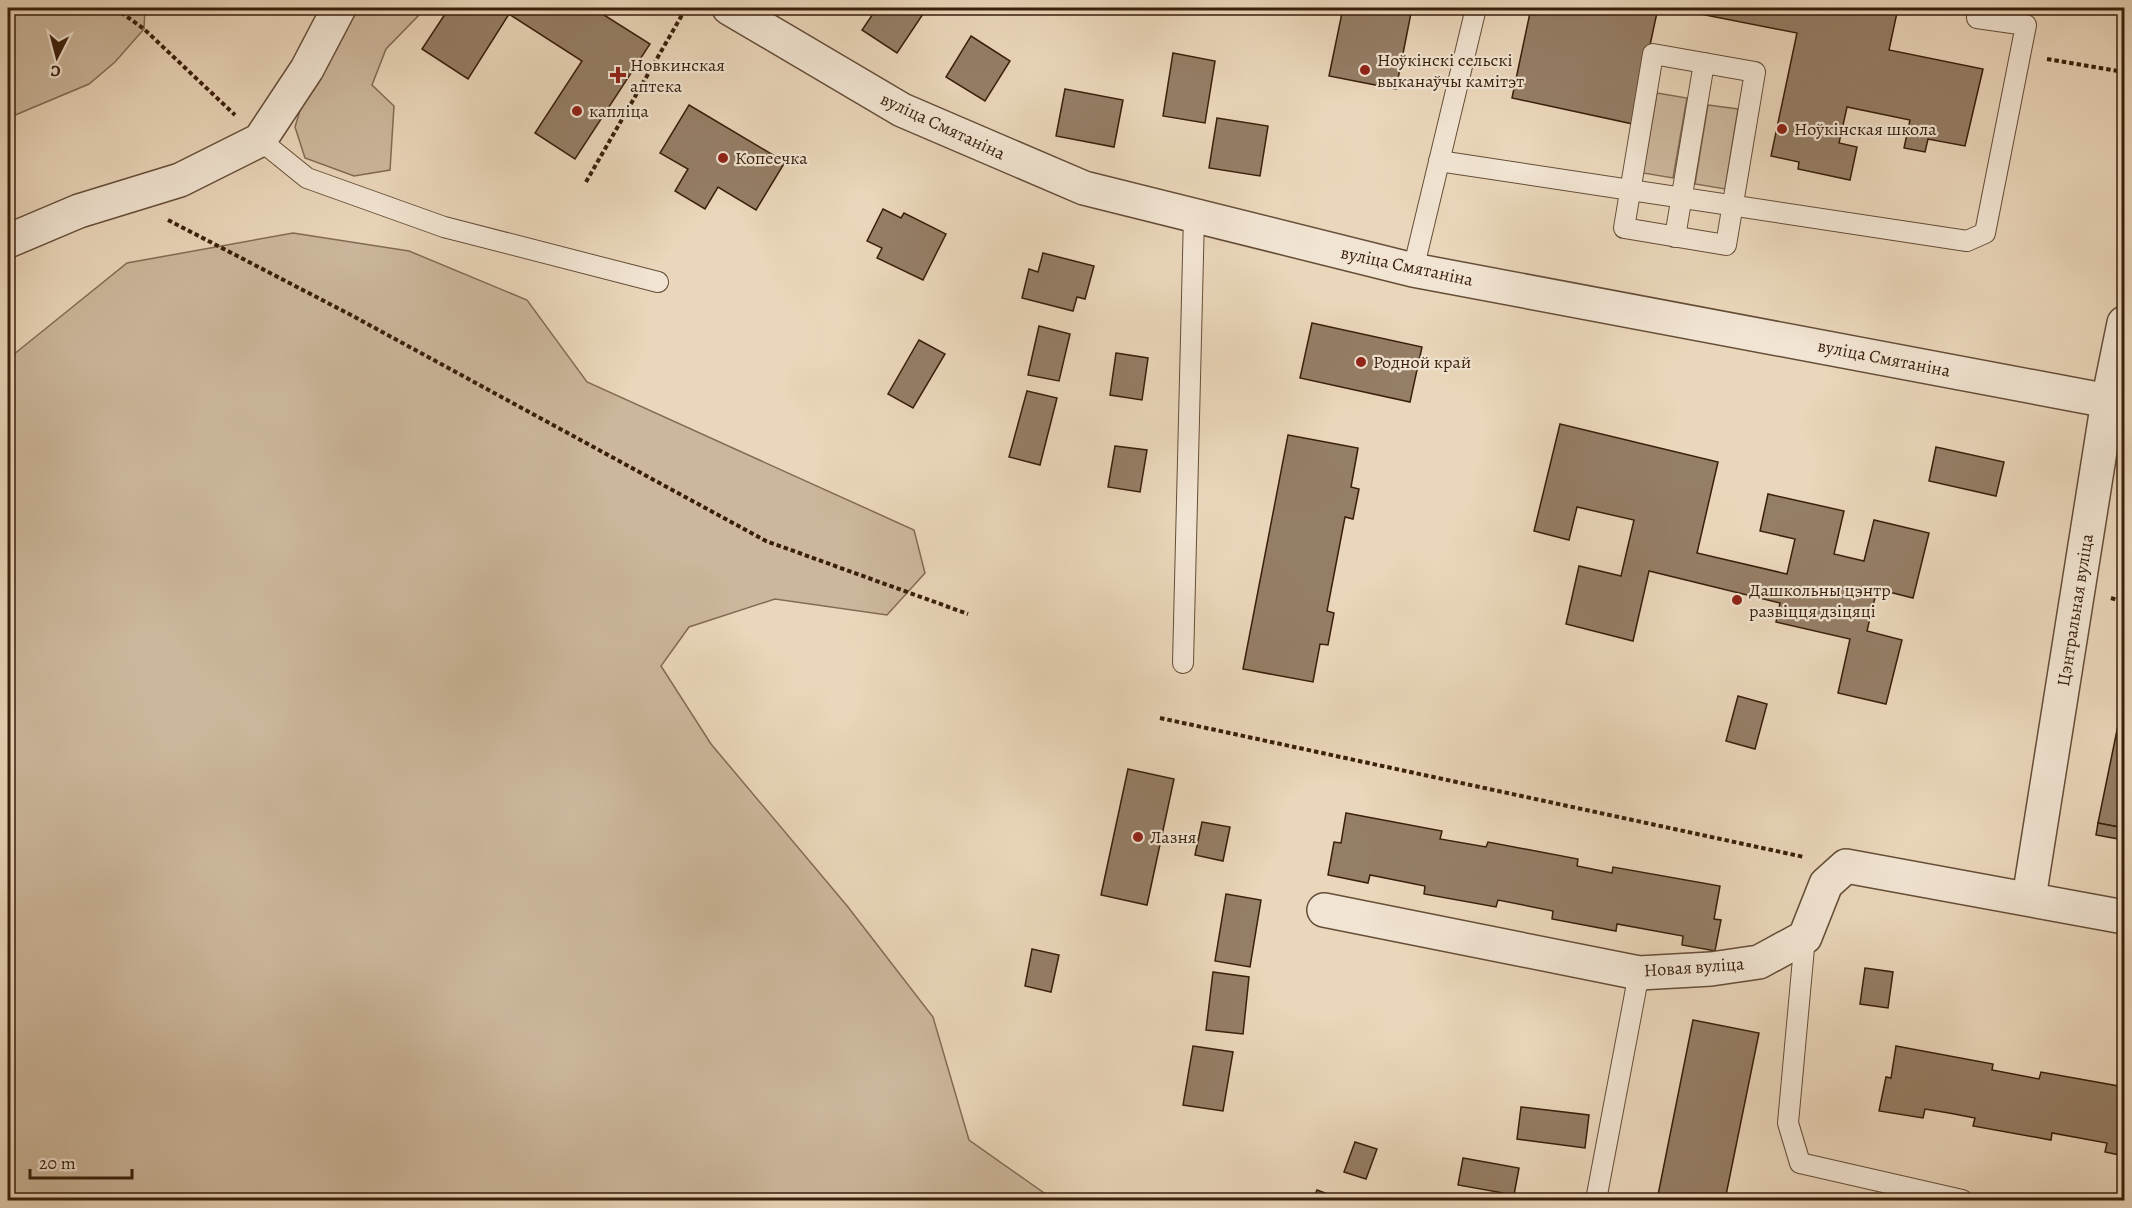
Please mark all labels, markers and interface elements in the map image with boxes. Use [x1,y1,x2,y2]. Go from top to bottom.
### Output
north arrow [27,27,87,87]
place label: Ноўкінскі сельскі выканаўчы камітэт [1377,48,1524,93]
place label: Новкинская аптека [630,53,725,98]
text: С [49,59,62,82]
marker: Ноўкінскі сельскі выканаўчы камітэт [1358,63,1372,77]
marker: Новкинская аптека [611,68,625,82]
street label: вуліца Смятаніна [877,87,1010,166]
place label: капліца [589,99,650,123]
marker: капліца [570,104,584,118]
place label: Ноўкінская школа [1794,117,1937,141]
marker: Ноўкінская школа [1775,122,1789,136]
place label: Копеечка [735,146,808,170]
marker: Копеечка [716,151,730,165]
street label: вуліца Смятаніна [1339,240,1476,292]
street label: вуліца Смятаніна [1816,333,1953,383]
place label: Родной край [1373,350,1471,374]
marker: Родной край [1354,355,1368,369]
street label: Цэнтральная вуліца [2051,531,2099,688]
place label: Дашкольны цэнтр развіцця дзіцяці [1749,578,1891,623]
marker: Дашкольны цэнтр развіцця дзіцяці [1730,593,1744,607]
place label: Лазня [1150,825,1197,849]
marker: Лазня [1131,830,1145,844]
street label: Новая вуліца [1643,951,1746,982]
scale bar [30,1142,132,1180]
text: 20 m [39,1151,76,1175]

